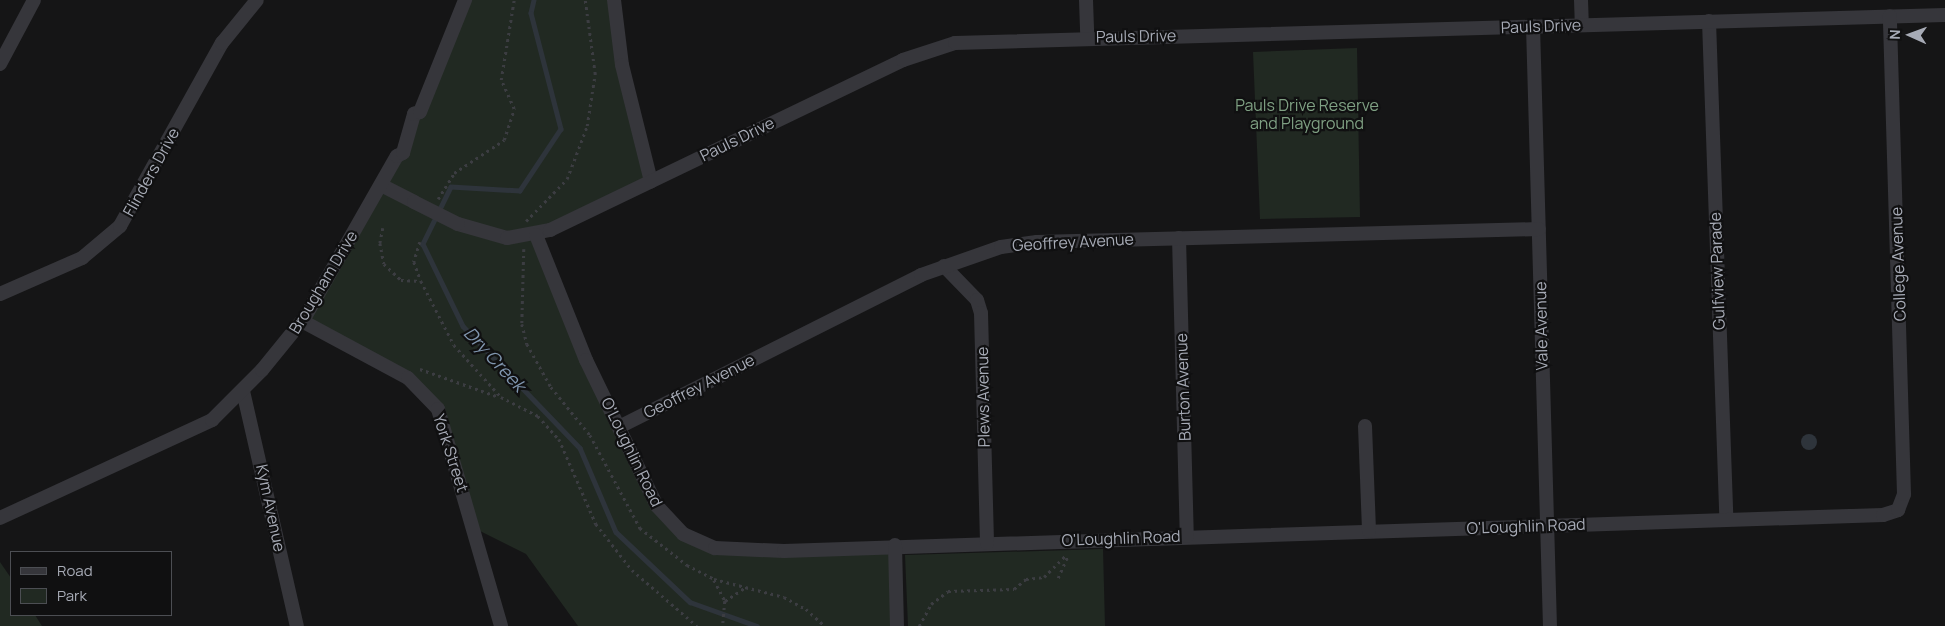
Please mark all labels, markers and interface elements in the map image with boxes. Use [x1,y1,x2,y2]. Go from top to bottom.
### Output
north arrow [1885,10,1935,60]
street label: Pauls Drive [1500,15,1582,37]
street label: Pauls Drive [1096,26,1176,46]
text: N [1885,29,1904,40]
park label: Pauls Drive Reserve and Playground [1235,95,1379,133]
street label: Pauls Drive [697,113,777,165]
street label: Flinders Drive [119,124,183,220]
street label: College Avenue [1886,206,1910,322]
street label: Gulfview Parade [1705,212,1729,330]
street label: Brougham Drive [285,227,361,337]
street label: Geoffrey Avenue [1012,229,1134,255]
street label: Vale Avenue [1531,281,1551,371]
water label: Dry Creek [460,322,530,396]
street label: Burton Avenue [1172,333,1194,441]
street label: Plews Avenue [973,346,993,448]
street label: Geoffrey Avenue [640,350,758,422]
street label: O'Loughlin Road [597,394,667,510]
street label: York Street [429,412,473,494]
street label: Kym Avenue [252,463,290,553]
street label: O'Loughlin Road [1466,514,1586,538]
street label: O'Loughlin Road [1061,526,1181,550]
legend [10,551,172,616]
text: Road [57,560,93,581]
text: Park [57,585,87,606]

